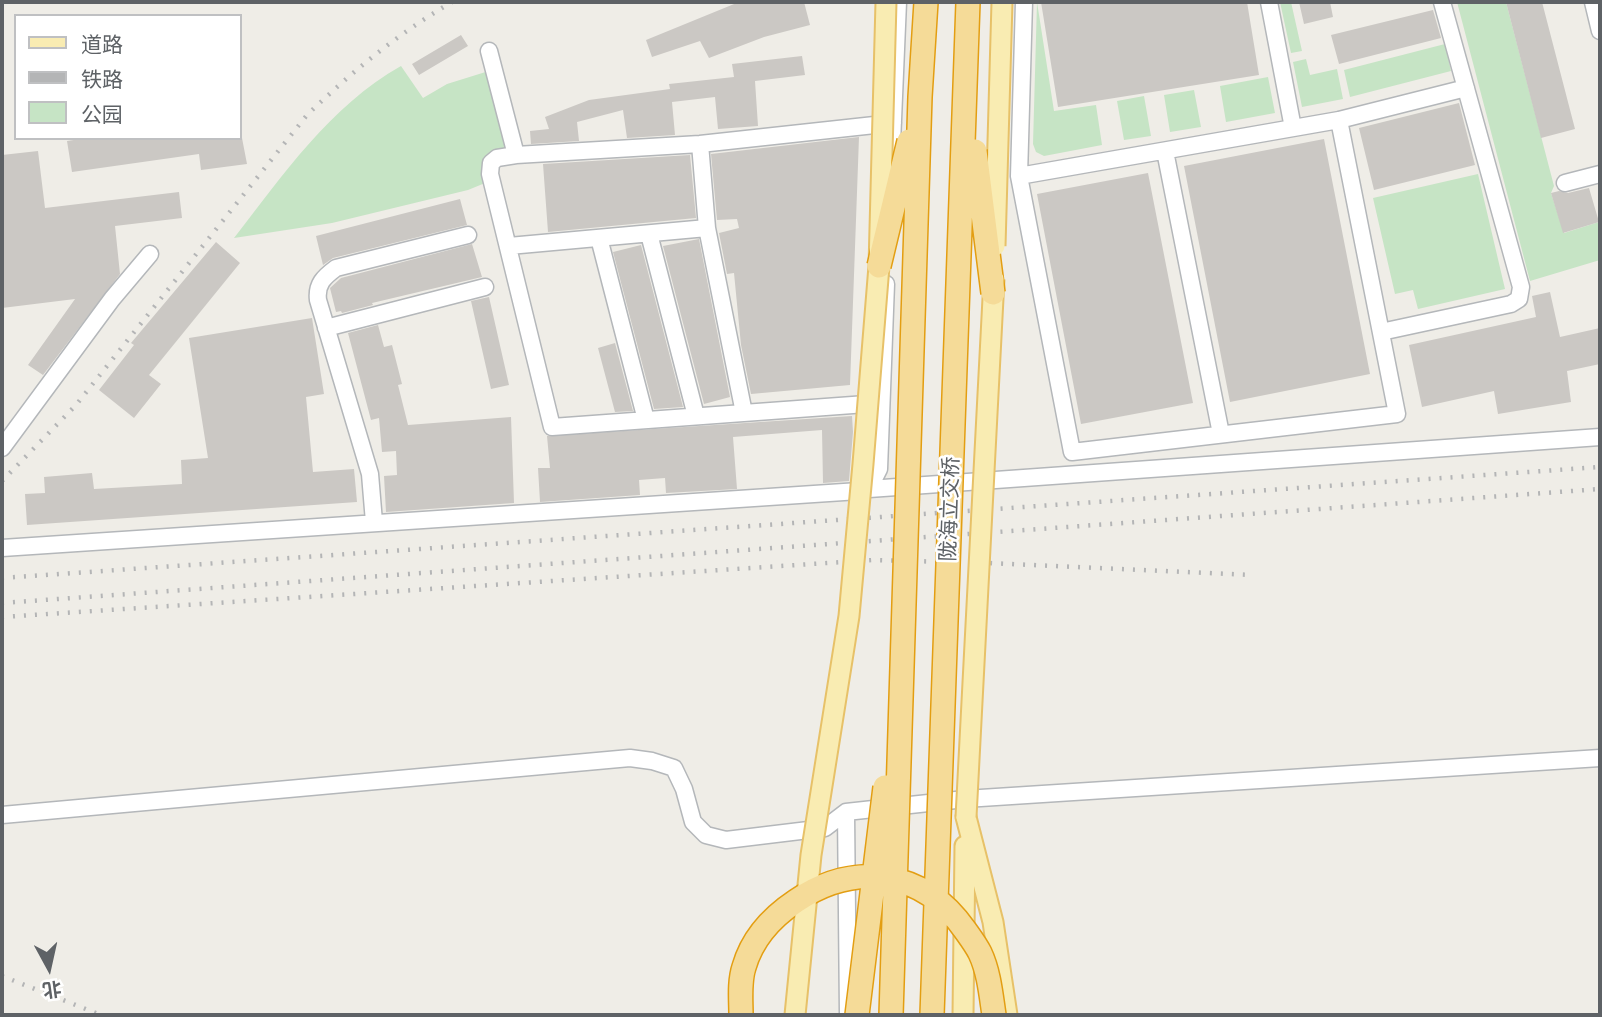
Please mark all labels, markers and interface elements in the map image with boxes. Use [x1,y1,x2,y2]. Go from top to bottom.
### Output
legend [14,14,242,140]
text: 道路 [81,33,123,58]
text: 铁路 [81,68,123,93]
text: 公园 [81,103,123,128]
street label: 陇海立交桥 [937,456,965,562]
north arrow [14,933,84,1003]
text: 北 [41,977,63,1001]

